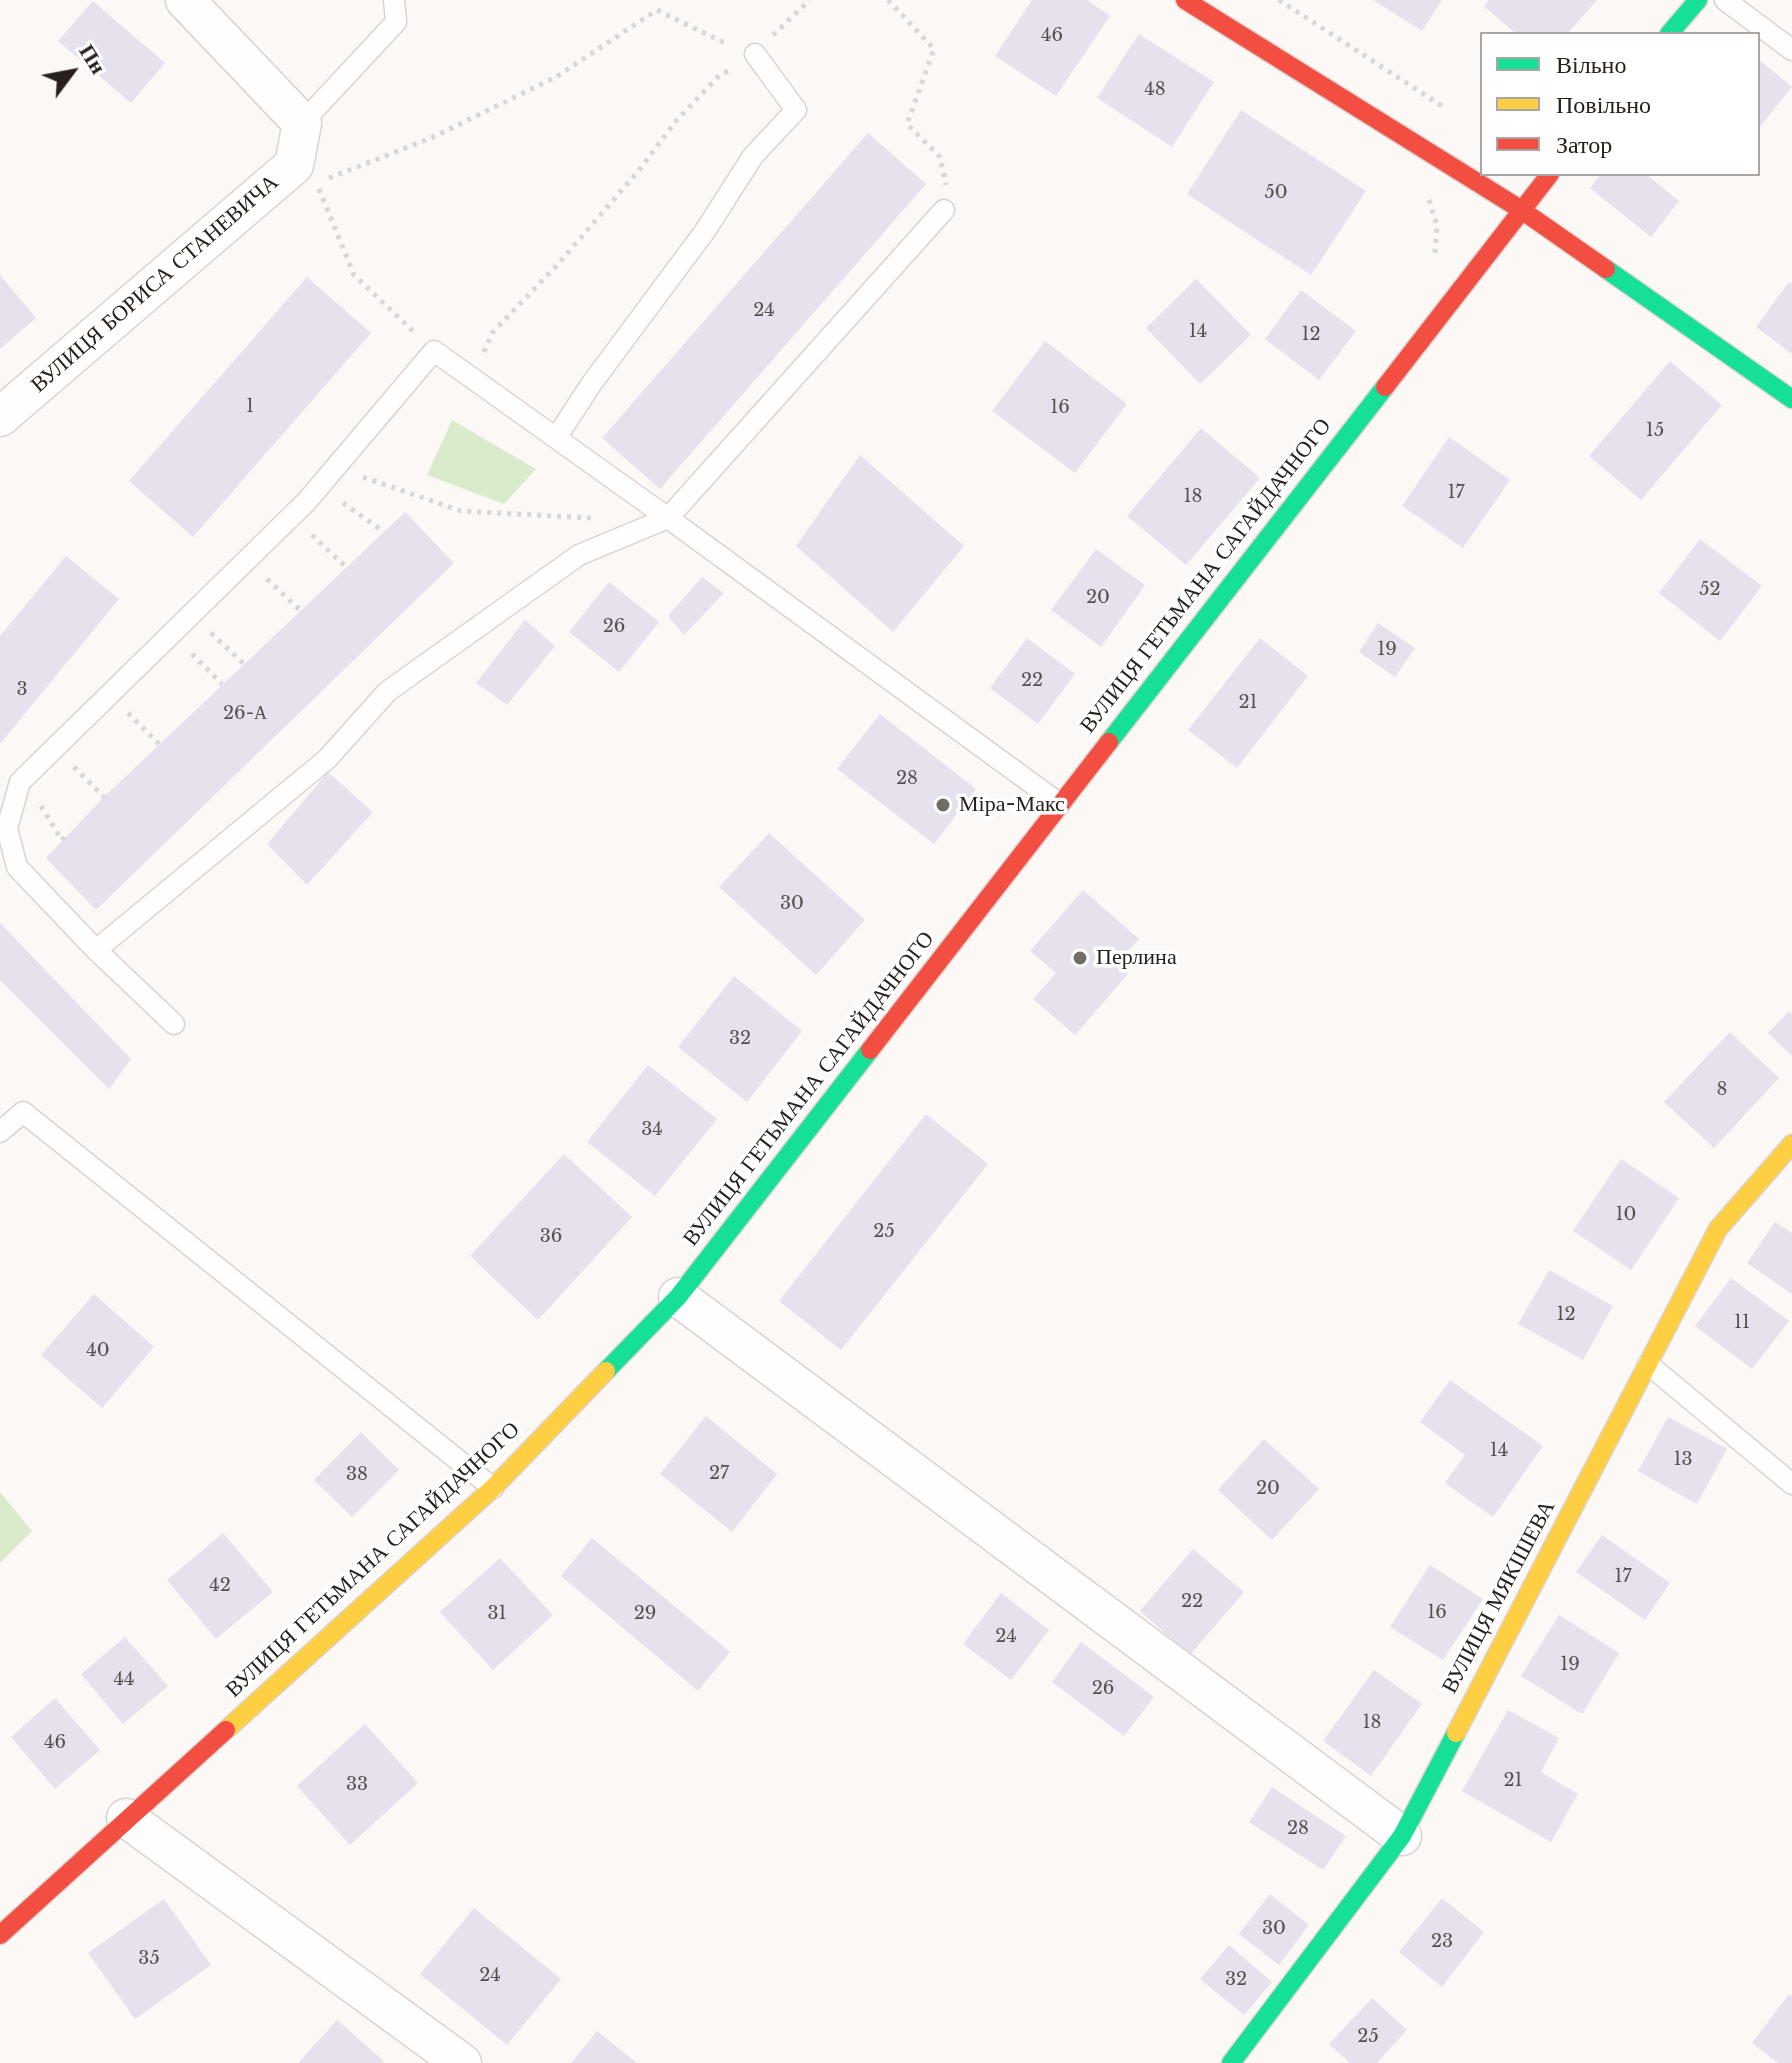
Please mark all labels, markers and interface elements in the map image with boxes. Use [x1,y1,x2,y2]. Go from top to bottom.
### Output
house number: 46 [1041,25,1063,47]
north arrow [32,32,112,112]
legend [1480,32,1760,176]
text: Пн [73,39,112,79]
text: Вільно [1556,50,1626,79]
house number: 48 [1144,79,1166,101]
text: Повільно [1556,90,1651,119]
text: Затор [1556,130,1612,159]
street label: ВУЛИЦЯ БОРИСА СТАНЕВИЧА [26,169,284,399]
house number: 50 [1264,182,1288,204]
house number: 24 [753,300,775,322]
house number: 14 [1189,321,1207,343]
house number: 12 [1301,324,1321,346]
house number: 1 [246,396,254,418]
house number: 16 [1050,397,1070,419]
street label: ВУЛИЦЯ ГЕТЬМАНА САГАЙДАЧНОГО [1075,413,1337,739]
house number: 15 [1646,420,1664,442]
house number: 17 [1447,482,1465,504]
house number: 18 [1184,486,1202,508]
house number: 52 [1699,579,1721,601]
house number: 20 [1086,587,1110,609]
house number: 26 [603,616,625,638]
house number: 19 [1377,639,1397,661]
house number: 22 [1021,670,1043,692]
house number: 3 [16,679,28,701]
house number: 21 [1238,692,1258,714]
house number: 26-А [223,703,267,725]
house number: 28 [896,768,918,790]
place label: Міра-Макс [959,792,1065,818]
marker: Міра-Макс [934,796,952,814]
house number: 30 [780,893,804,915]
street label: ВУЛИЦЯ ГЕТЬМАНА САГАЙДАЧНОГО [678,926,940,1252]
place label: Перлина [1096,945,1177,971]
marker: Перлина [1071,949,1089,967]
house number: 32 [729,1028,751,1050]
house number: 8 [1717,1079,1727,1101]
house number: 34 [641,1119,663,1141]
house number: 10 [1616,1204,1636,1226]
house number: 25 [873,1221,895,1243]
house number: 36 [540,1226,562,1248]
house number: 12 [1556,1304,1576,1326]
house number: 11 [1734,1312,1750,1334]
house number: 40 [86,1340,110,1362]
street label: ВУЛИЦЯ ГЕТЬМАНА САГАЙДАЧНОГО [221,1417,525,1703]
house number: 14 [1490,1440,1508,1462]
house number: 13 [1673,1449,1693,1471]
house number: 27 [709,1463,729,1485]
house number: 38 [346,1464,368,1486]
house number: 20 [1256,1478,1280,1500]
street label: ВУЛИЦЯ МЯКІШЕВА [1437,1496,1561,1698]
house number: 17 [1614,1566,1632,1588]
house number: 42 [209,1575,231,1597]
house number: 22 [1181,1591,1203,1613]
house number: 16 [1427,1602,1447,1624]
house number: 31 [487,1603,507,1625]
house number: 29 [634,1603,656,1625]
house number: 24 [995,1626,1017,1648]
house number: 19 [1560,1654,1580,1676]
house number: 44 [113,1669,135,1691]
house number: 26 [1092,1678,1114,1700]
house number: 18 [1363,1712,1381,1734]
house number: 46 [44,1732,66,1754]
house number: 21 [1503,1770,1523,1792]
house number: 33 [346,1774,368,1796]
house number: 28 [1287,1818,1309,1840]
house number: 30 [1262,1918,1286,1940]
house number: 23 [1431,1931,1453,1953]
house number: 35 [138,1948,160,1970]
house number: 24 [479,1965,501,1987]
house number: 32 [1225,1969,1247,1991]
house number: 25 [1357,2026,1379,2048]

